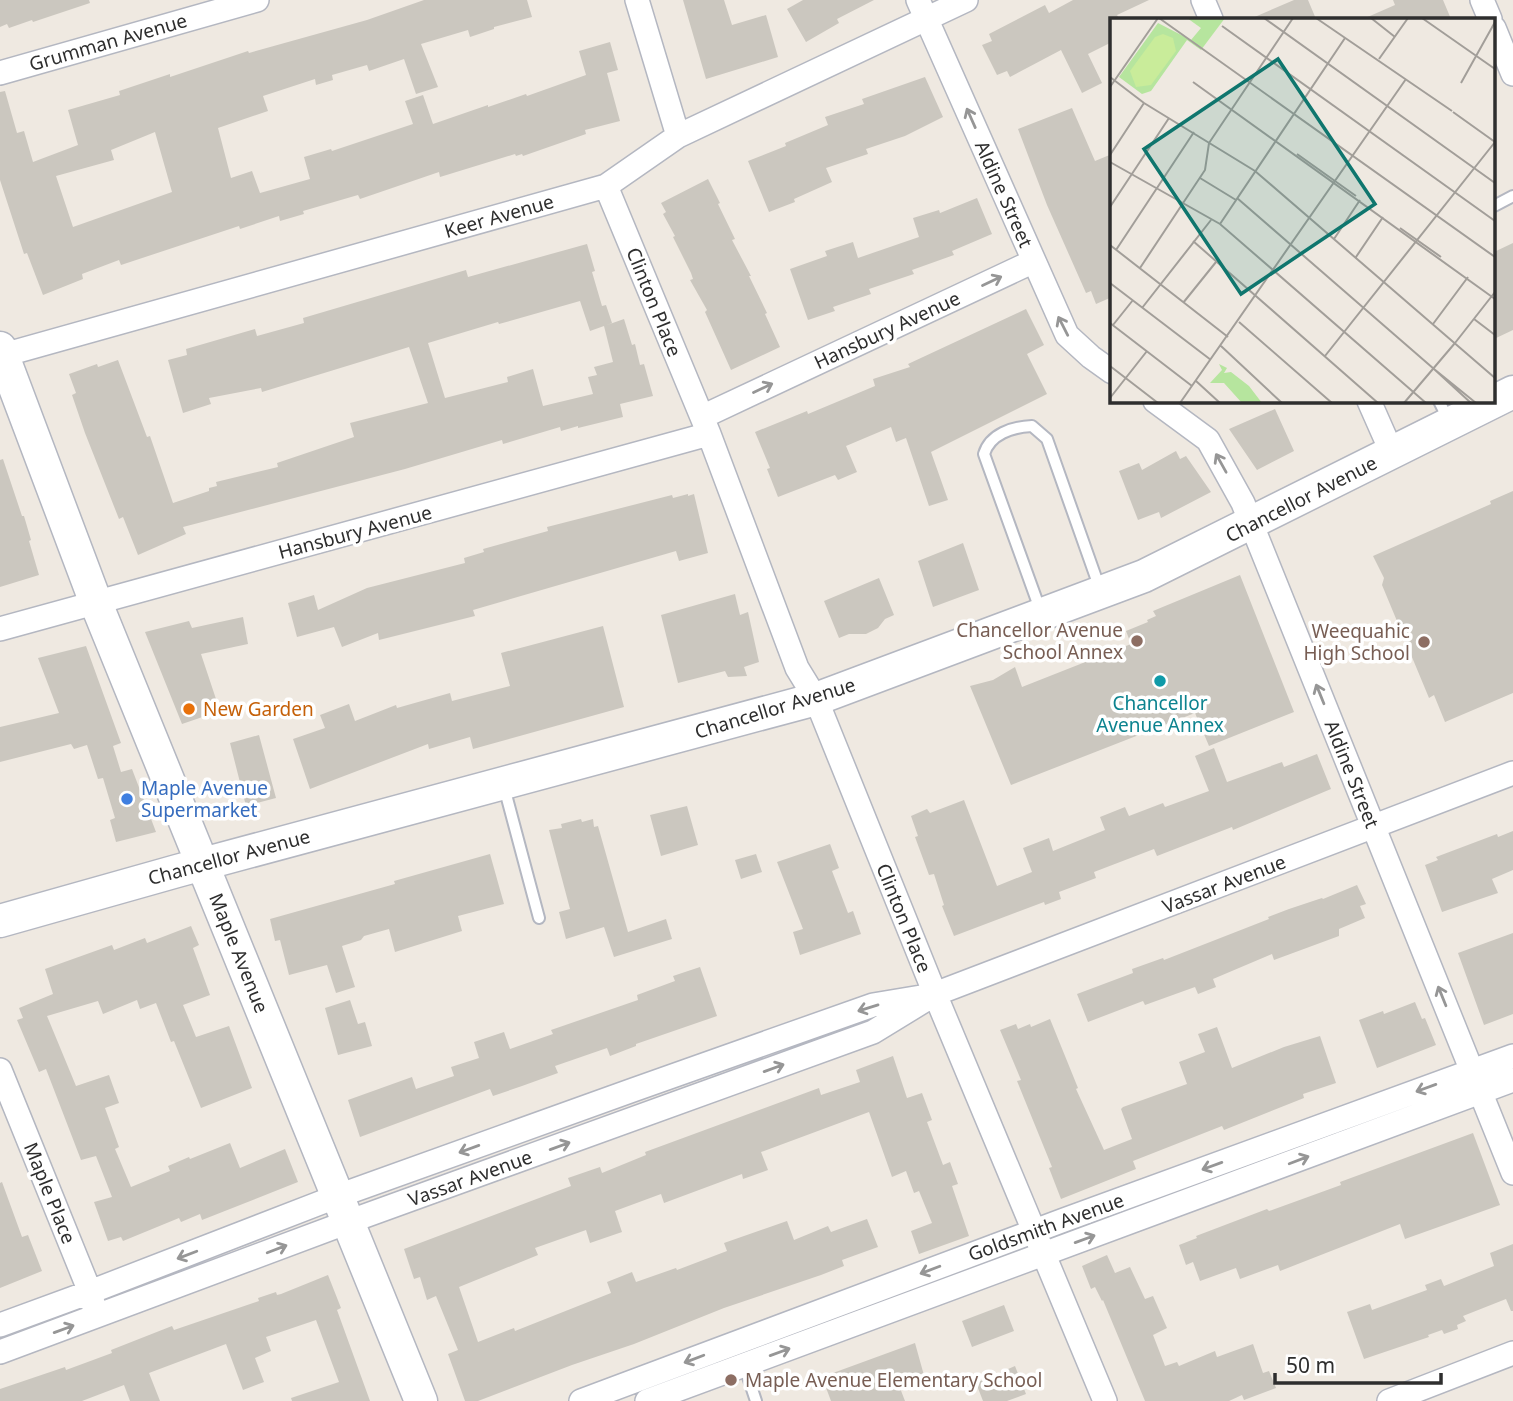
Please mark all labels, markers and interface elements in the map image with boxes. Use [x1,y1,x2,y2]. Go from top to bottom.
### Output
street label: Grumman Avenue [26,7,190,77]
inset map [1110,18,1496,402]
one-way arrow [964,108,977,129]
street label: Aldine Street [969,137,1039,252]
street label: Keer Avenue [441,188,557,244]
street label: Clinton Place [620,244,688,360]
one-way arrow [981,274,1002,288]
street label: Hansbury Avenue [810,285,964,375]
one-way arrow [1056,316,1070,337]
one-way arrow [752,381,773,394]
street label: Chancellor Avenue [1221,450,1381,548]
one-way arrow [1214,453,1227,474]
street label: Hansbury Avenue [275,499,435,565]
place label: Chancellor Avenue School Annex [956,617,1123,665]
place label: Weequahic High School [1303,618,1410,666]
marker: Chancellor Avenue School Annex [1129,633,1145,649]
marker: Weequahic High School [1416,634,1432,650]
street label: Chancellor Avenue [691,671,859,745]
marker: Chancellor Avenue Annex [1152,673,1168,689]
one-way arrow [1312,684,1325,705]
place label: Chancellor Avenue Annex [1096,690,1224,738]
place label: New Garden [203,696,314,722]
marker: New Garden [181,701,197,717]
street label: Aldine Street [1319,716,1385,832]
place label: Maple Avenue Supermarket [141,775,268,823]
marker: Maple Avenue Supermarket [119,791,135,807]
street label: Chancellor Avenue [145,823,313,891]
street label: Vassar Avenue [1159,849,1289,919]
street label: Clinton Place [870,860,938,976]
street label: Maple Avenue [203,889,275,1017]
one-way arrow [1435,985,1448,1007]
one-way arrow [857,1002,879,1015]
one-way arrow [762,1061,784,1073]
one-way arrow [1415,1083,1437,1095]
street label: Maple Place [18,1139,82,1247]
one-way arrow [549,1139,571,1151]
street label: Vassar Avenue [404,1144,536,1212]
one-way arrow [458,1144,480,1156]
one-way arrow [1287,1153,1309,1166]
one-way arrow [1202,1161,1224,1173]
street label: Goldsmith Avenue [965,1187,1127,1267]
one-way arrow [1074,1231,1096,1244]
one-way arrow [266,1242,288,1254]
one-way arrow [176,1249,198,1262]
one-way arrow [919,1265,941,1278]
one-way arrow [53,1321,75,1334]
scale bar [1275,1342,1441,1386]
one-way arrow [769,1345,791,1357]
text: 50 m [1286,1351,1335,1379]
one-way arrow [683,1353,705,1366]
place label: Maple Avenue Elementary School [745,1367,1042,1393]
marker: Maple Avenue Elementary School [723,1372,739,1388]

